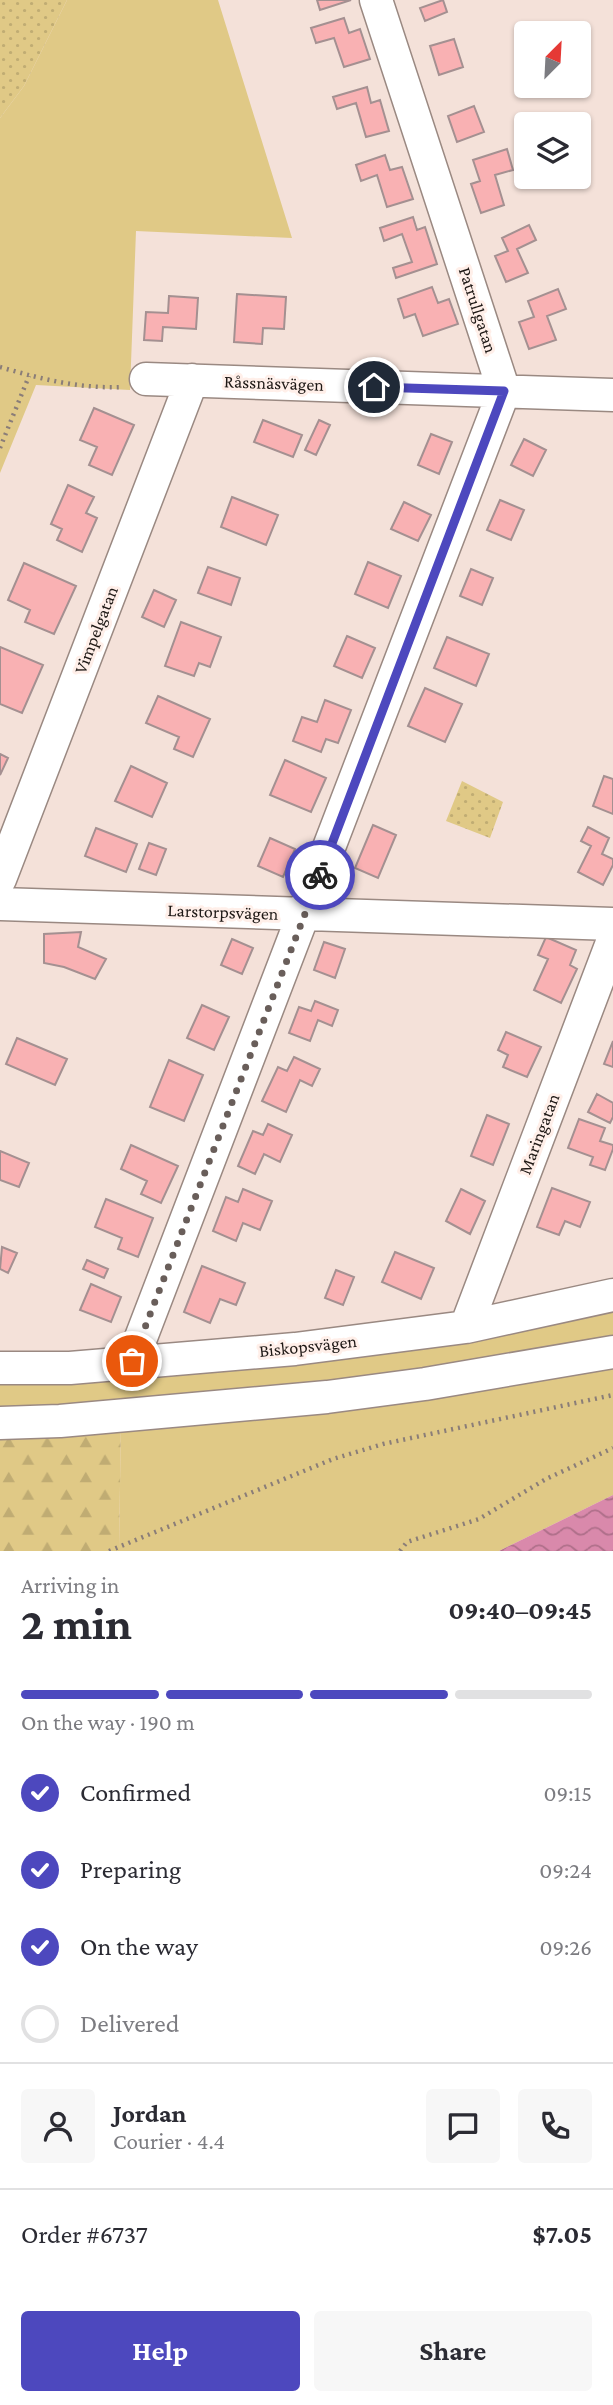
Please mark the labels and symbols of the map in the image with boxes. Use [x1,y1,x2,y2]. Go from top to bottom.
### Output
north arrow [514,21,592,98]
street label: Patrullgatan [455,264,501,356]
pin [344,357,404,417]
street label: Råssnäsvägen [224,371,325,395]
street label: Vimpelgatan [70,583,122,677]
courier [285,840,355,910]
street label: Larstorpsvägen [167,900,279,924]
street label: Maringatan [514,1090,564,1177]
pin [102,1331,162,1391]
street label: Biskopsvägen [258,1331,358,1361]

